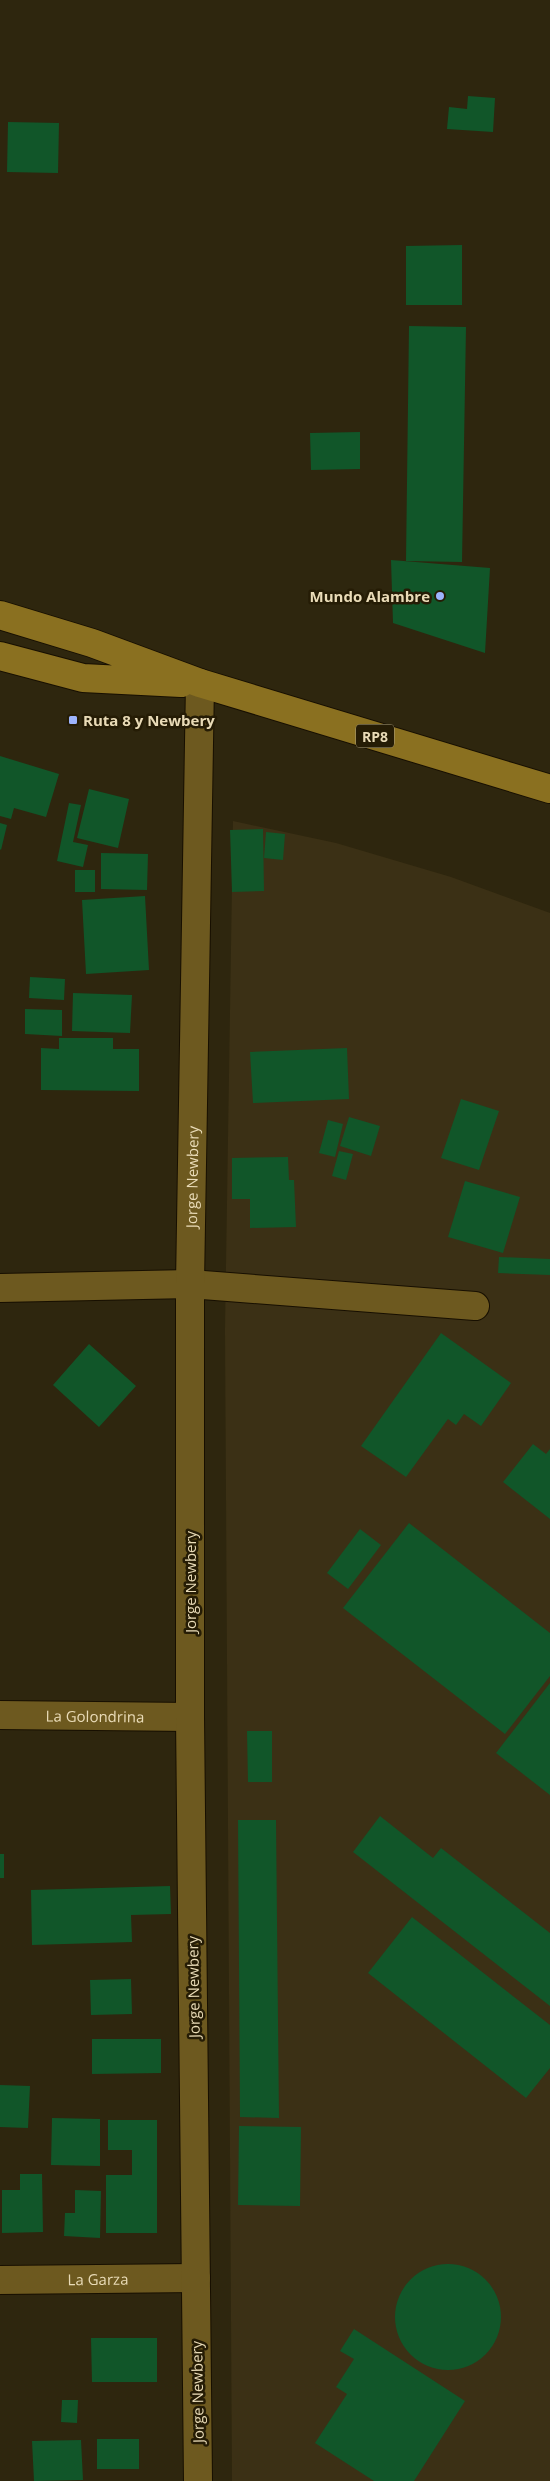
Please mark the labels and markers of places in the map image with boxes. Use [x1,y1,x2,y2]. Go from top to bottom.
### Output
place label: Mundo Alambre [310,586,430,606]
marker: Mundo Alambre [434,590,446,602]
place label: Ruta 8 y Newbery [83,710,215,730]
marker: Ruta 8 y Newbery [67,714,79,726]

